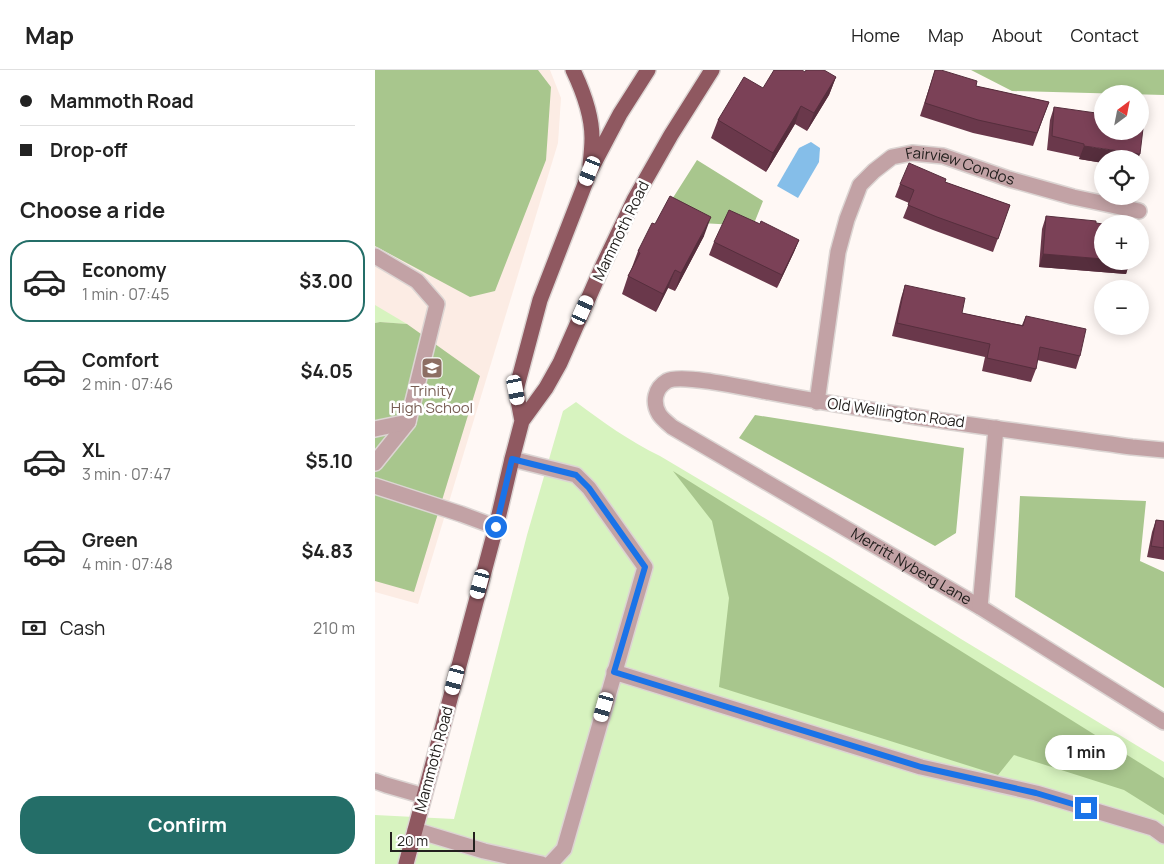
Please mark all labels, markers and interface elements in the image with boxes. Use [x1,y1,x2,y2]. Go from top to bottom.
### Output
text: Map [25,18,74,51]
text: Home [851,23,900,47]
text: Map [928,23,964,47]
text: About [992,23,1042,47]
text: Contact [1070,23,1139,47]
north arrow [1094,85,1149,140]
map controls [1094,85,1149,335]
text: Mammoth Road [50,88,194,114]
text: Drop-off [50,137,127,163]
street label: Fairview Condos [904,142,1017,190]
button: locate [1094,150,1149,205]
car [577,154,602,188]
street label: Mammoth Road [587,177,654,284]
text: Choose a ride [20,195,165,225]
button: + [1094,215,1149,270]
text: Economy [82,257,166,283]
icon: car [22,259,67,304]
text: $3.00 [299,268,353,294]
button: − [1094,280,1149,335]
text: 1 min · 07:45 [82,283,170,305]
car [570,293,595,327]
text: Comfort [82,347,159,373]
icon: car [22,349,67,394]
school or university icon: Trinity High School [420,356,444,380]
text: $4.05 [300,358,353,384]
text: 2 min · 07:46 [82,373,173,395]
car [505,374,526,406]
place label: Trinity High School [391,380,473,418]
street label: Old Wellington Road [826,392,966,433]
text: XL [82,437,105,463]
icon: car [22,439,67,484]
text: $5.10 [306,448,353,474]
text: 3 min · 07:47 [82,463,171,485]
route start [485,516,507,538]
street label: Merritt Nyberg Lane [847,523,976,610]
text: Green [82,527,138,553]
icon: car [22,529,67,574]
text: $4.83 [301,538,353,564]
text: 4 min · 07:48 [82,553,173,575]
car [468,568,491,600]
icon: cash [20,614,48,642]
text: Cash [60,615,105,641]
text: 210 m [313,617,355,639]
car [443,664,466,696]
car [592,691,615,723]
street label: Mammoth Road [409,704,458,814]
callout: 1 min [1045,736,1127,770]
text: 1 min [1066,741,1106,763]
button: Confirm [20,796,355,854]
route end [1075,797,1097,819]
scale bar [390,829,475,852]
text: 20 m [397,831,428,850]

